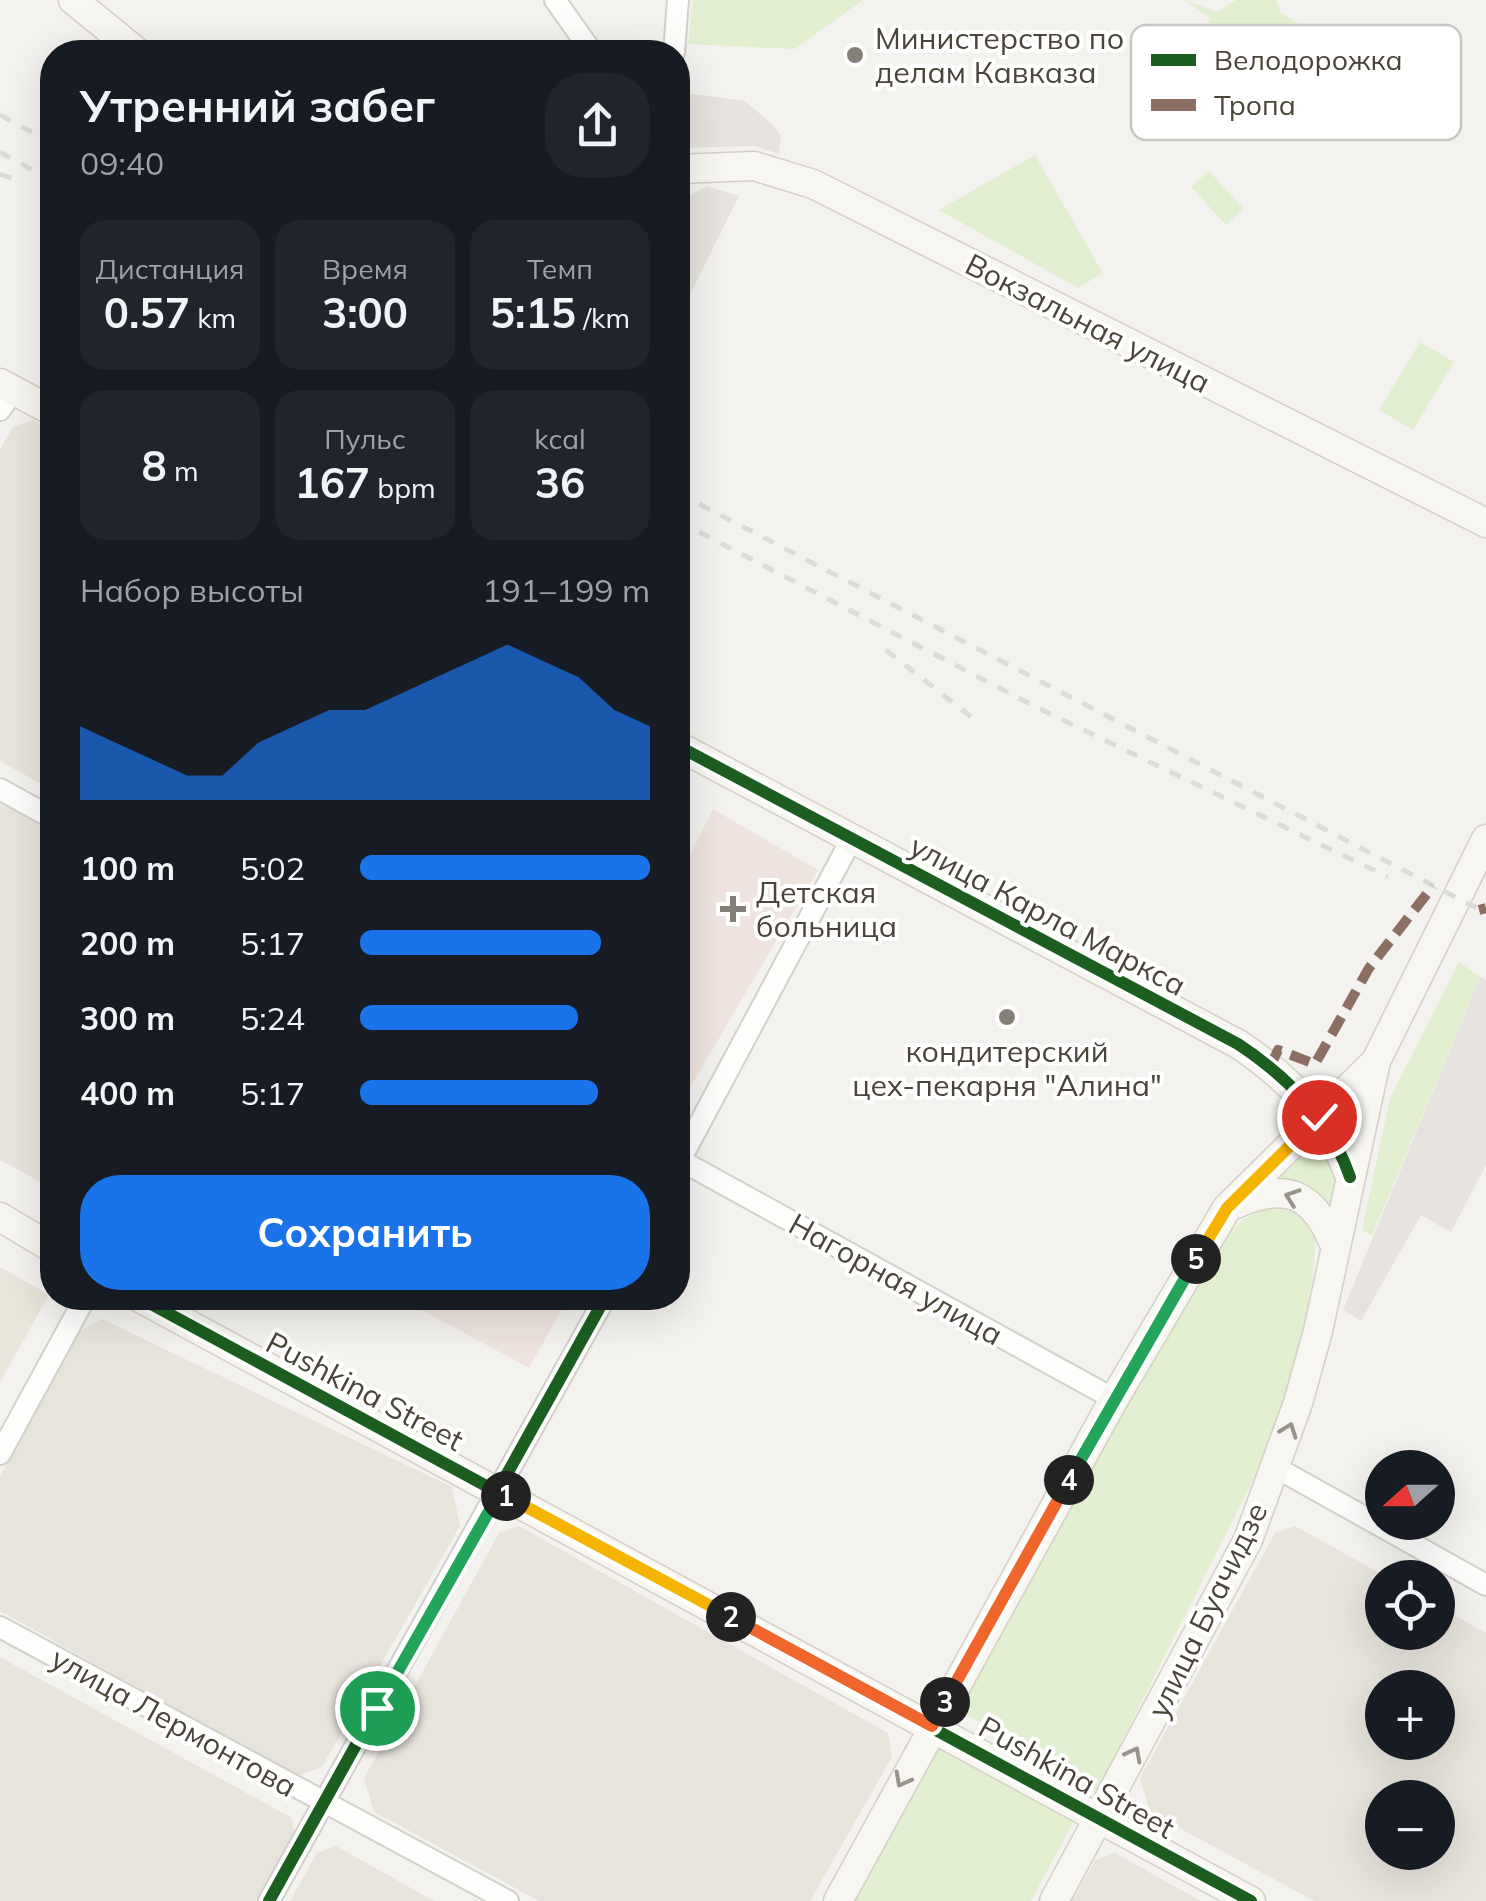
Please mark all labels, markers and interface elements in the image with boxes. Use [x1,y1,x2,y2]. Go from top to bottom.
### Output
place label: Министерство по делам Кавказа [875,19,1124,91]
legend [1131,25,1461,140]
text: Велодорожка [1214,42,1403,77]
marker: Министерство по делам Кавказа [844,44,866,66]
button: share [545,73,650,178]
text: Утренний забег [80,77,435,133]
text: Тропа [1214,87,1296,122]
text: 09:40 [80,143,164,183]
street label: Вокзальная улица [959,245,1217,401]
text: Дистанция [96,251,244,286]
text: Время [322,251,408,286]
text: Темп [527,251,593,286]
text: 0.57 [104,286,190,339]
text: 3:00 [322,286,408,339]
text: 5:15 [490,286,576,339]
text: km [190,300,236,335]
text: /km [576,300,630,335]
text: Пульс [324,421,406,456]
text: kcal [534,421,586,456]
text: 8 [141,439,167,492]
text: m [167,453,199,488]
text: 167 [294,456,370,509]
text: 36 [535,456,585,509]
text: bpm [370,470,436,505]
text: Набор высоты [80,570,304,610]
text: 191–199 m [482,570,650,610]
street label: улица Карла Маркса [904,826,1192,1004]
text: 100 m [80,848,175,888]
text: 5:02 [240,848,305,888]
place label: Детская больница [756,873,897,945]
marker: Детская больница [720,896,746,922]
text: 200 m [80,923,175,963]
text: 5:17 [240,923,305,963]
text: 300 m [80,998,175,1038]
text: 5:24 [240,998,305,1038]
marker: кондитерский цех-пекарня "Алина" [996,1006,1018,1028]
place label: кондитерский цех-пекарня "Алина" [852,1032,1162,1104]
text: 400 m [80,1073,175,1113]
text: 5:17 [240,1073,305,1113]
pin [1277,1075,1362,1160]
icon: check [1292,1090,1347,1145]
button: Сохранить [80,1175,650,1290]
one-way arrow [1284,1189,1302,1209]
street label: Нагорная улица [783,1205,1009,1353]
pin: 5 [1171,1234,1221,1284]
text: 5 [1188,1241,1204,1276]
street label: Pushkina Street [260,1323,470,1459]
one-way arrow [1277,1422,1298,1439]
north arrow [1365,1450,1455,1540]
map controls [1365,1450,1455,1870]
pin: 4 [1044,1455,1094,1505]
text: 4 [1061,1462,1077,1497]
pin: 1 [481,1471,531,1521]
text: 1 [498,1478,514,1513]
street label: улица Буачидзе [1138,1496,1276,1724]
button: locate [1365,1560,1455,1650]
pin: 2 [706,1592,756,1642]
text: 2 [723,1599,739,1634]
street label: улица Лермонтова [45,1639,303,1805]
pin [335,1666,420,1751]
button: + [1365,1670,1455,1760]
pin: 3 [920,1677,970,1727]
icon: arrive [350,1681,405,1736]
text: 3 [937,1684,953,1719]
street label: Pushkina Street [972,1708,1182,1846]
one-way arrow [1122,1747,1142,1765]
one-way arrow [895,1770,914,1788]
button: − [1365,1780,1455,1870]

